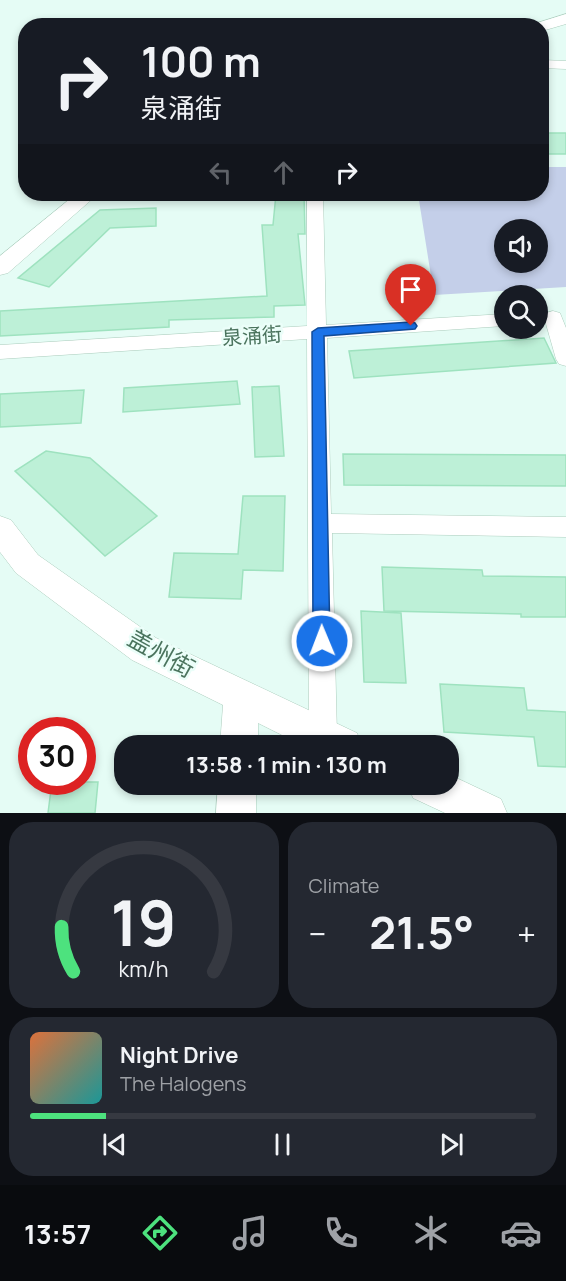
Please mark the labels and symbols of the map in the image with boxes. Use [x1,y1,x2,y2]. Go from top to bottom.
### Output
pin [385,264,436,326]
street label: 泉涌街 [221,320,283,351]
position arrow [290,609,354,673]
street label: 盖州街 [122,621,201,685]
speed limit sign: 30 [18,717,96,795]

